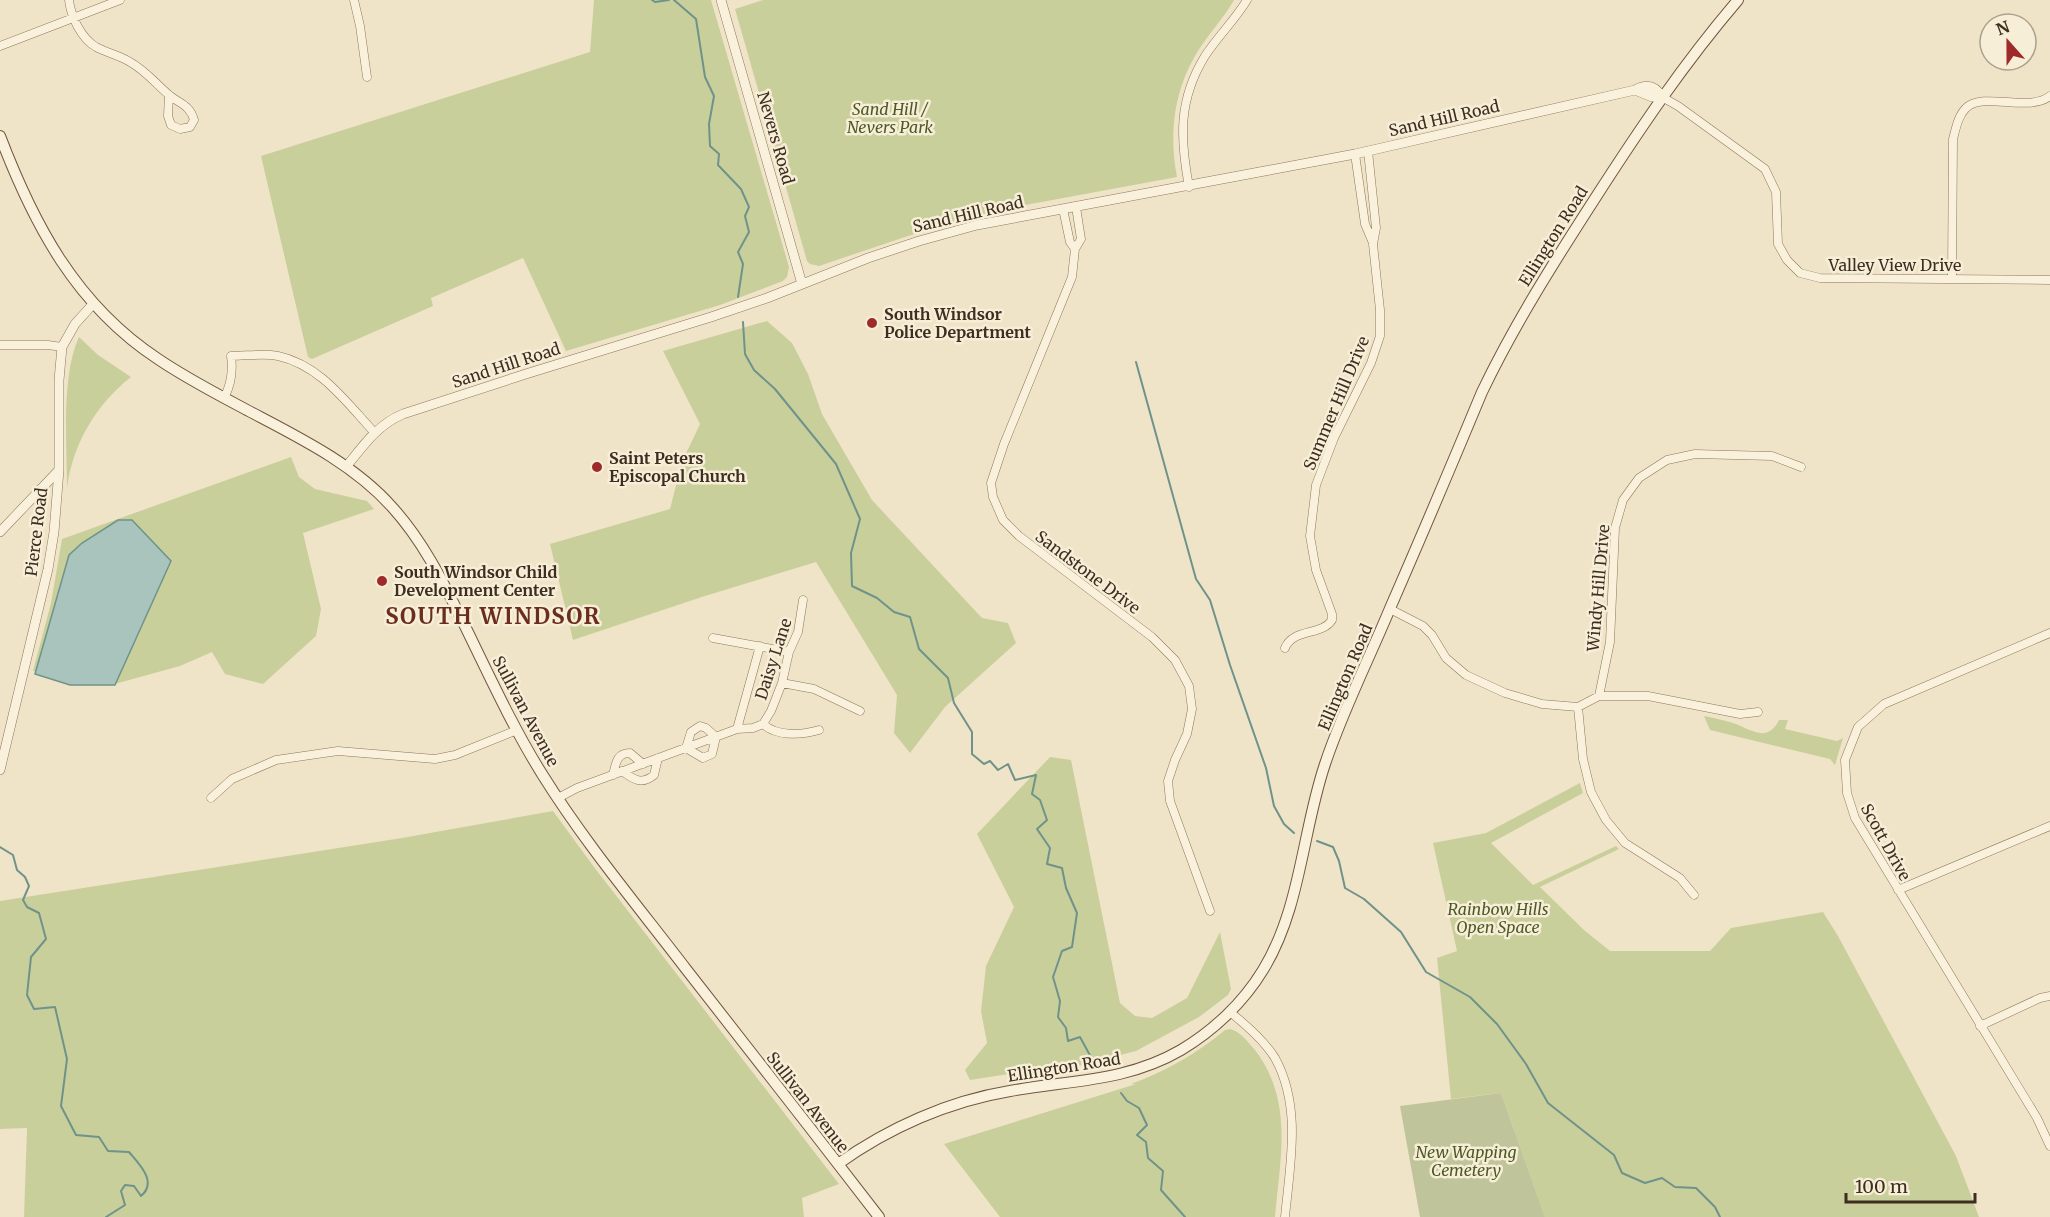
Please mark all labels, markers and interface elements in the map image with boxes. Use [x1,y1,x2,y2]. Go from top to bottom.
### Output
north arrow [1978,12,2038,72]
text: N [1993,16,2012,40]
street label: Nevers Road [753,89,799,187]
street label: Sand Hill Road [1387,95,1502,140]
park label: Sand Hill / Nevers Park [847,99,933,137]
street label: Ellington Road [1514,182,1592,290]
street label: Sand Hill Road [911,191,1026,236]
street label: Valley View Drive [1828,255,1961,275]
place label: South Windsor Police Department [884,304,1032,342]
marker: South Windsor Police Department [865,316,879,330]
street label: Summer Hill Drive [1299,333,1373,473]
street label: Sand Hill Road [449,338,563,392]
place label: Saint Peters Episcopal Church [609,448,746,486]
marker: Saint Peters Episcopal Church [590,460,604,474]
street label: Pierce Road [21,486,51,578]
street label: Windy Hill Drive [1582,524,1614,653]
street label: Sandstone Drive [1032,526,1144,618]
place label: South Windsor Child Development Center [394,562,558,600]
marker: South Windsor Child Development Center [375,574,389,588]
district label: SOUTH WINDSOR [385,602,601,630]
street label: Daisy Lane [750,616,796,702]
street label: Ellington Road [1313,620,1377,733]
street label: Sullivan Avenue [488,652,564,770]
street label: Scott Drive [1857,800,1915,884]
park label: Rainbow Hills Open Space [1447,899,1549,937]
street label: Sullivan Avenue [762,1048,854,1156]
street label: Ellington Road [1006,1048,1122,1086]
park label: New Wapping Cemetery [1416,1142,1516,1180]
scale bar [1846,1166,1975,1204]
text: 100 m [1855,1175,1908,1198]

